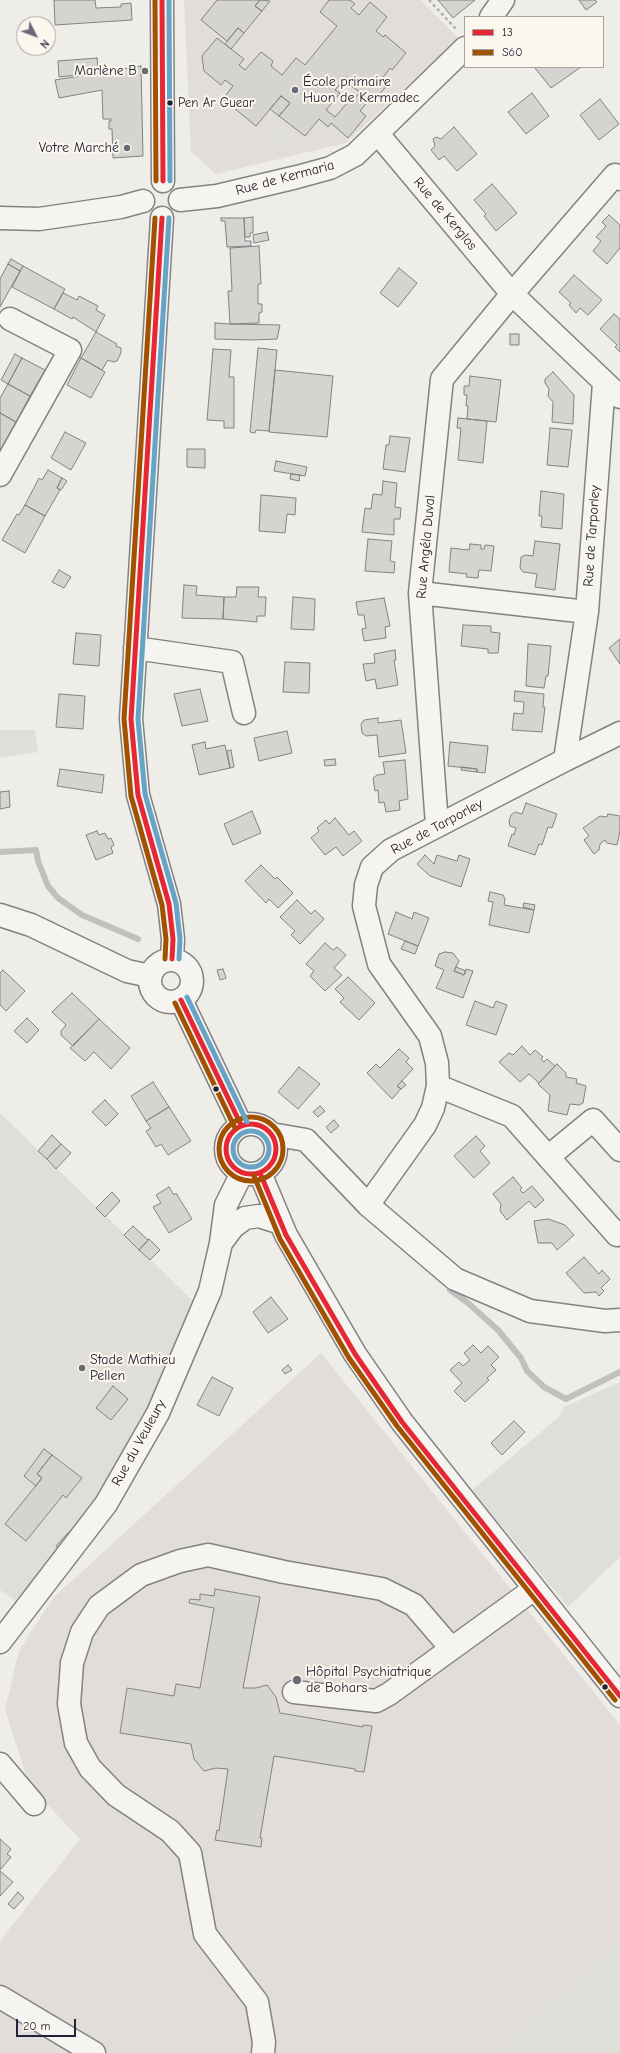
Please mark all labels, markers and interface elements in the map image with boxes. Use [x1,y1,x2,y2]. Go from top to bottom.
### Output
north arrow [16,16,56,56]
legend [464,16,604,68]
text: 13 [502,25,513,39]
text: N [37,37,52,51]
text: S60 [502,45,522,59]
place label: Marlène B [74,63,137,79]
marker: Marlène B [140,66,150,76]
place label: École primaire Huon de Kermadec [303,74,420,106]
marker: École primaire Huon de Kermadec [290,85,300,95]
place label: Pen Ar Guear [178,95,254,111]
marker: Pen Ar Guear [165,98,175,108]
place label: Votre Marché [39,140,119,156]
marker: Votre Marché [122,143,132,153]
street label: Rue de Kermaria [234,157,336,199]
street label: Rue de Kerglos [410,174,480,254]
street label: Rue de Tarporley [580,485,604,587]
street label: Rue Angéla Duval [413,494,439,600]
street label: Rue de Tarporley [388,796,486,858]
unlabelled marker [211,1084,221,1094]
place label: Stade Mathieu Pellen [90,1352,175,1384]
marker: Stade Mathieu Pellen [77,1363,87,1373]
street label: Rue du Veuleury [108,1397,170,1489]
place label: Hôpital Psychiatrique de Bohars [306,1664,431,1696]
marker: Hôpital Psychiatrique de Bohars [291,1674,303,1686]
unlabelled marker [600,1682,610,1692]
scale bar [18,2011,78,2037]
text: 20 m [23,2019,51,2033]

